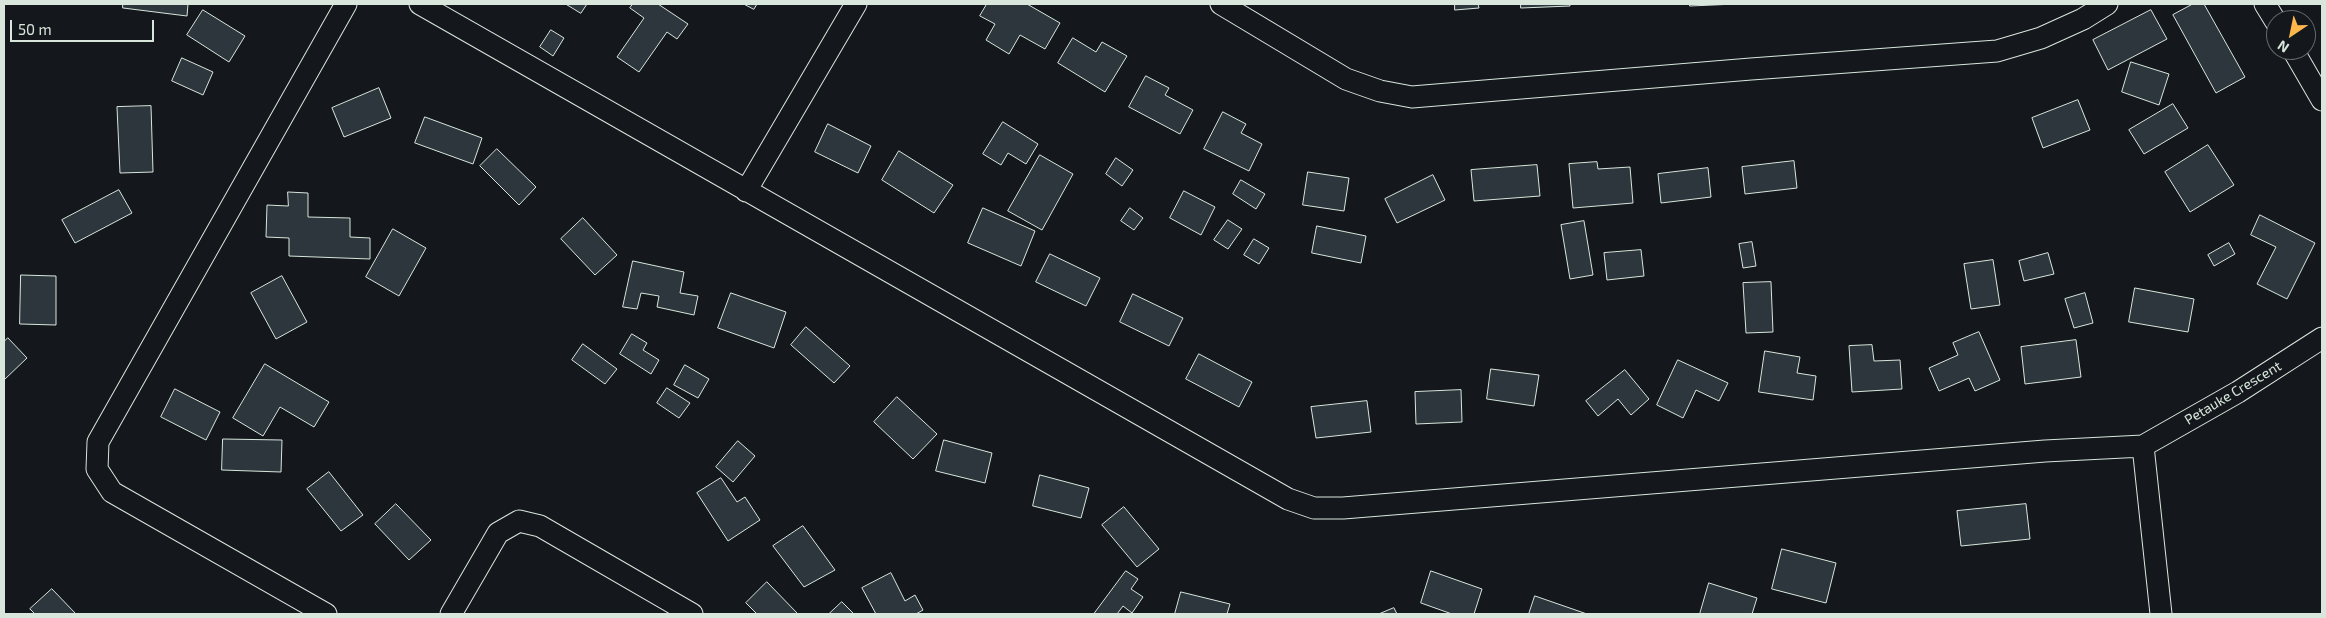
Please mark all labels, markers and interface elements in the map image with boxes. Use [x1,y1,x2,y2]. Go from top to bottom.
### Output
scale bar [12,10,156,42]
north arrow [2266,10,2316,60]
text: 50 m [18,20,52,38]
text: N [2274,37,2292,57]
street label: Petauke Crescent [2182,357,2284,429]

